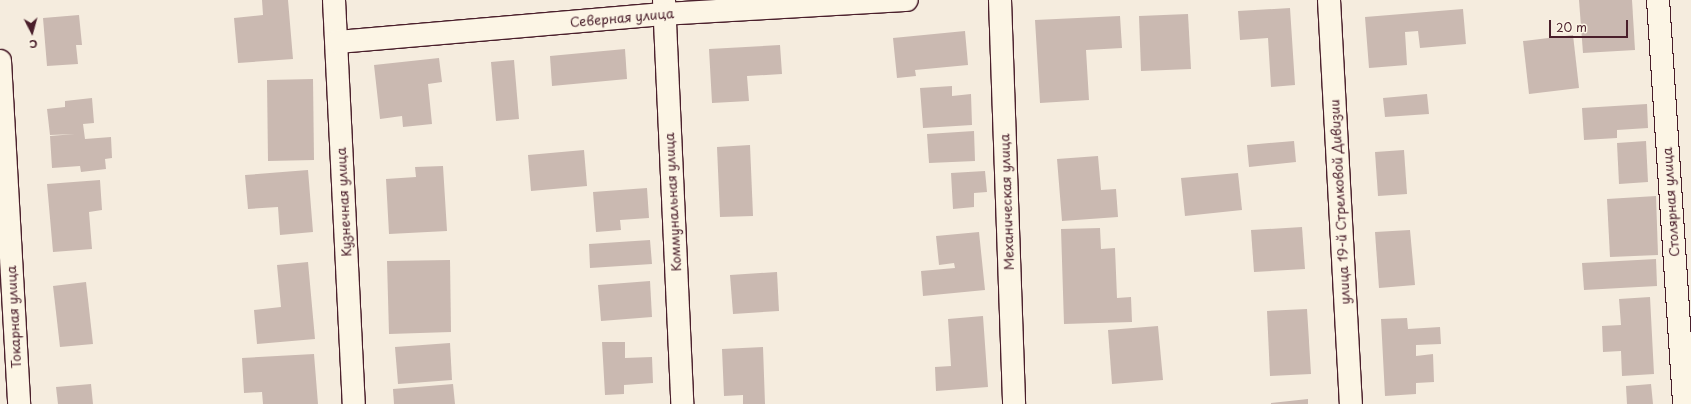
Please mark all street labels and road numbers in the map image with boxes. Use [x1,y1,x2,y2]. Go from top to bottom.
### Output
street label: Северная улица [569,6,675,30]
street label: улица 19-й Стрелковой Дивизии [1327,98,1353,306]
street label: Коммунальная улица [662,132,684,272]
street label: Механическая улица [997,133,1017,271]
street label: Столярная улица [1659,146,1683,258]
street label: Кузнечная улица [333,147,355,257]
street label: Токарная улица [3,265,25,369]

